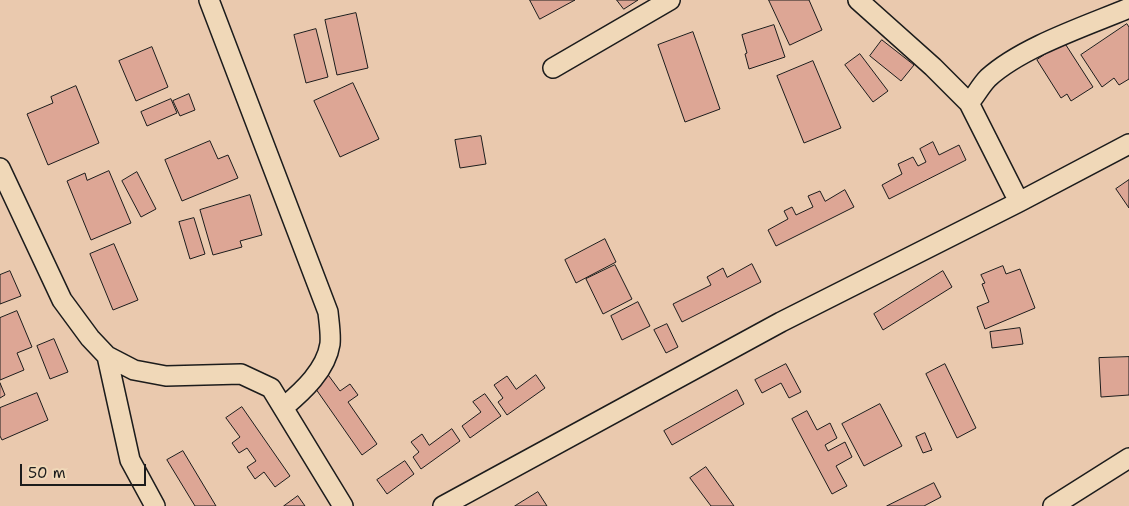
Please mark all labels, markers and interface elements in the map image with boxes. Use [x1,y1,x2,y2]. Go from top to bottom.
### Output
scale bar [22,454,149,486]
text: 50 m [28,463,66,483]

